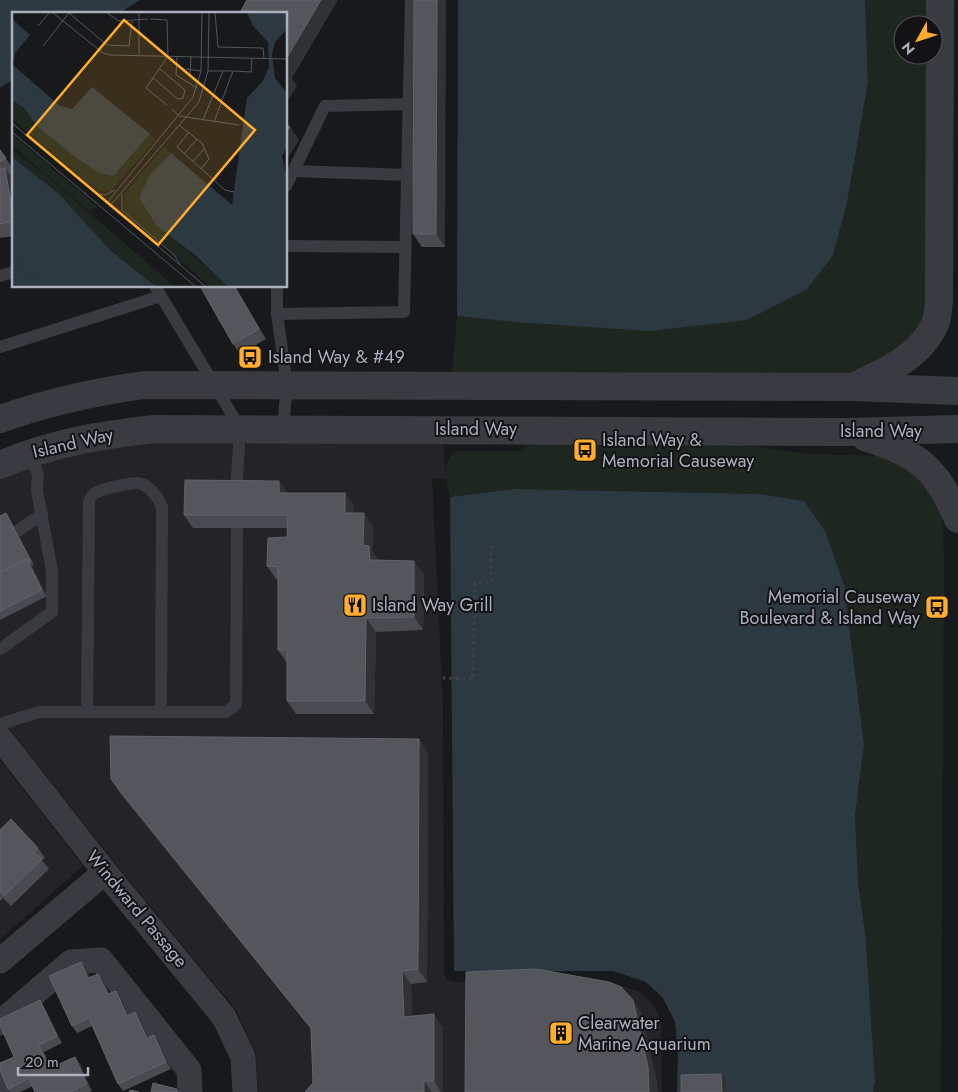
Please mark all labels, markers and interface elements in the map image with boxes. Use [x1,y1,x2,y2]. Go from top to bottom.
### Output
inset map [12,12,288,288]
north arrow [893,15,943,65]
text: N [897,38,919,59]
bus stop icon: Island Way & #49 [237,344,263,370]
place label: Island Way & #49 [268,344,405,370]
street label: Island Way [435,416,517,442]
street label: Island Way [840,418,922,444]
street label: Island Way [30,421,116,465]
place label: Island Way & Memorial Causeway [602,427,754,474]
bus stop icon: Island Way & Memorial Causeway [572,437,598,463]
place label: Memorial Causeway Boulevard & Island Way [739,584,920,631]
restaurant icon: Island Way Grill [342,592,368,618]
place label: Island Way Grill [372,592,493,618]
bus stop icon: Memorial Causeway Boulevard & Island Way [924,594,950,620]
street label: Windward Passage [80,845,194,973]
place label: Clearwater Marine Aquarium [578,1010,711,1057]
building icon: Clearwater Marine Aquarium [548,1020,574,1046]
scale bar [18,1044,88,1076]
text: 20 m [25,1051,59,1073]

